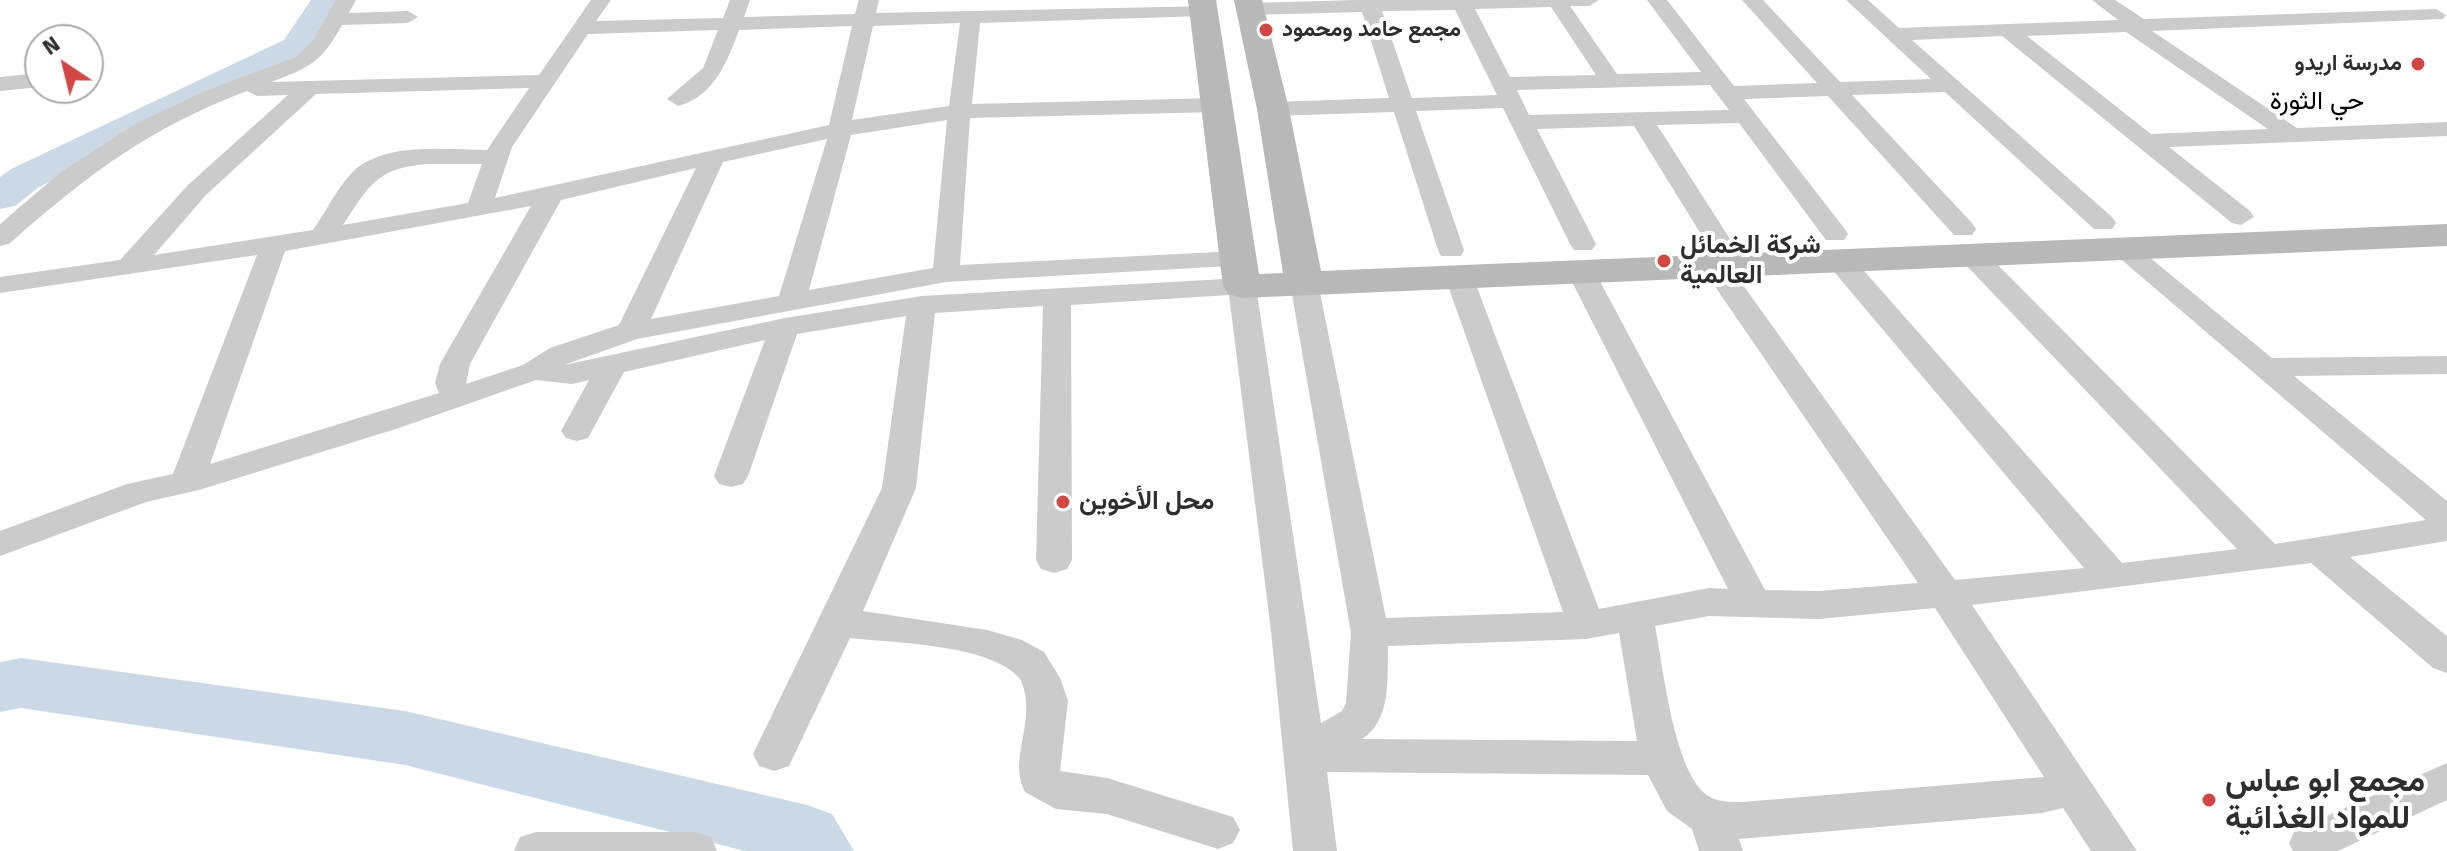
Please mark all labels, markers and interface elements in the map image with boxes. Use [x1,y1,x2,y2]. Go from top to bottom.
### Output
place label: مجمع حامد ومحمود [1282,17,1461,43]
marker: مجمع حامد ومحمود [1257,21,1275,39]
north arrow [24,24,104,104]
text: N [37,30,65,61]
place label: مدرسة اريدو [2295,51,2402,77]
marker: مدرسة اريدو [2409,55,2427,73]
district label: حي الثورة [2270,86,2364,118]
place label: شركة الخمائل العالمية [1680,230,1821,292]
marker: شركة الخمائل العالمية [1655,252,1673,270]
place label: محل الأخوين [1079,486,1214,518]
marker: محل الأخوين [1054,493,1072,511]
place label: مجمع ابو عباس للمواد الغذائية [2225,763,2425,838]
marker: مجمع ابو عباس للمواد الغذائية [2200,791,2218,809]

